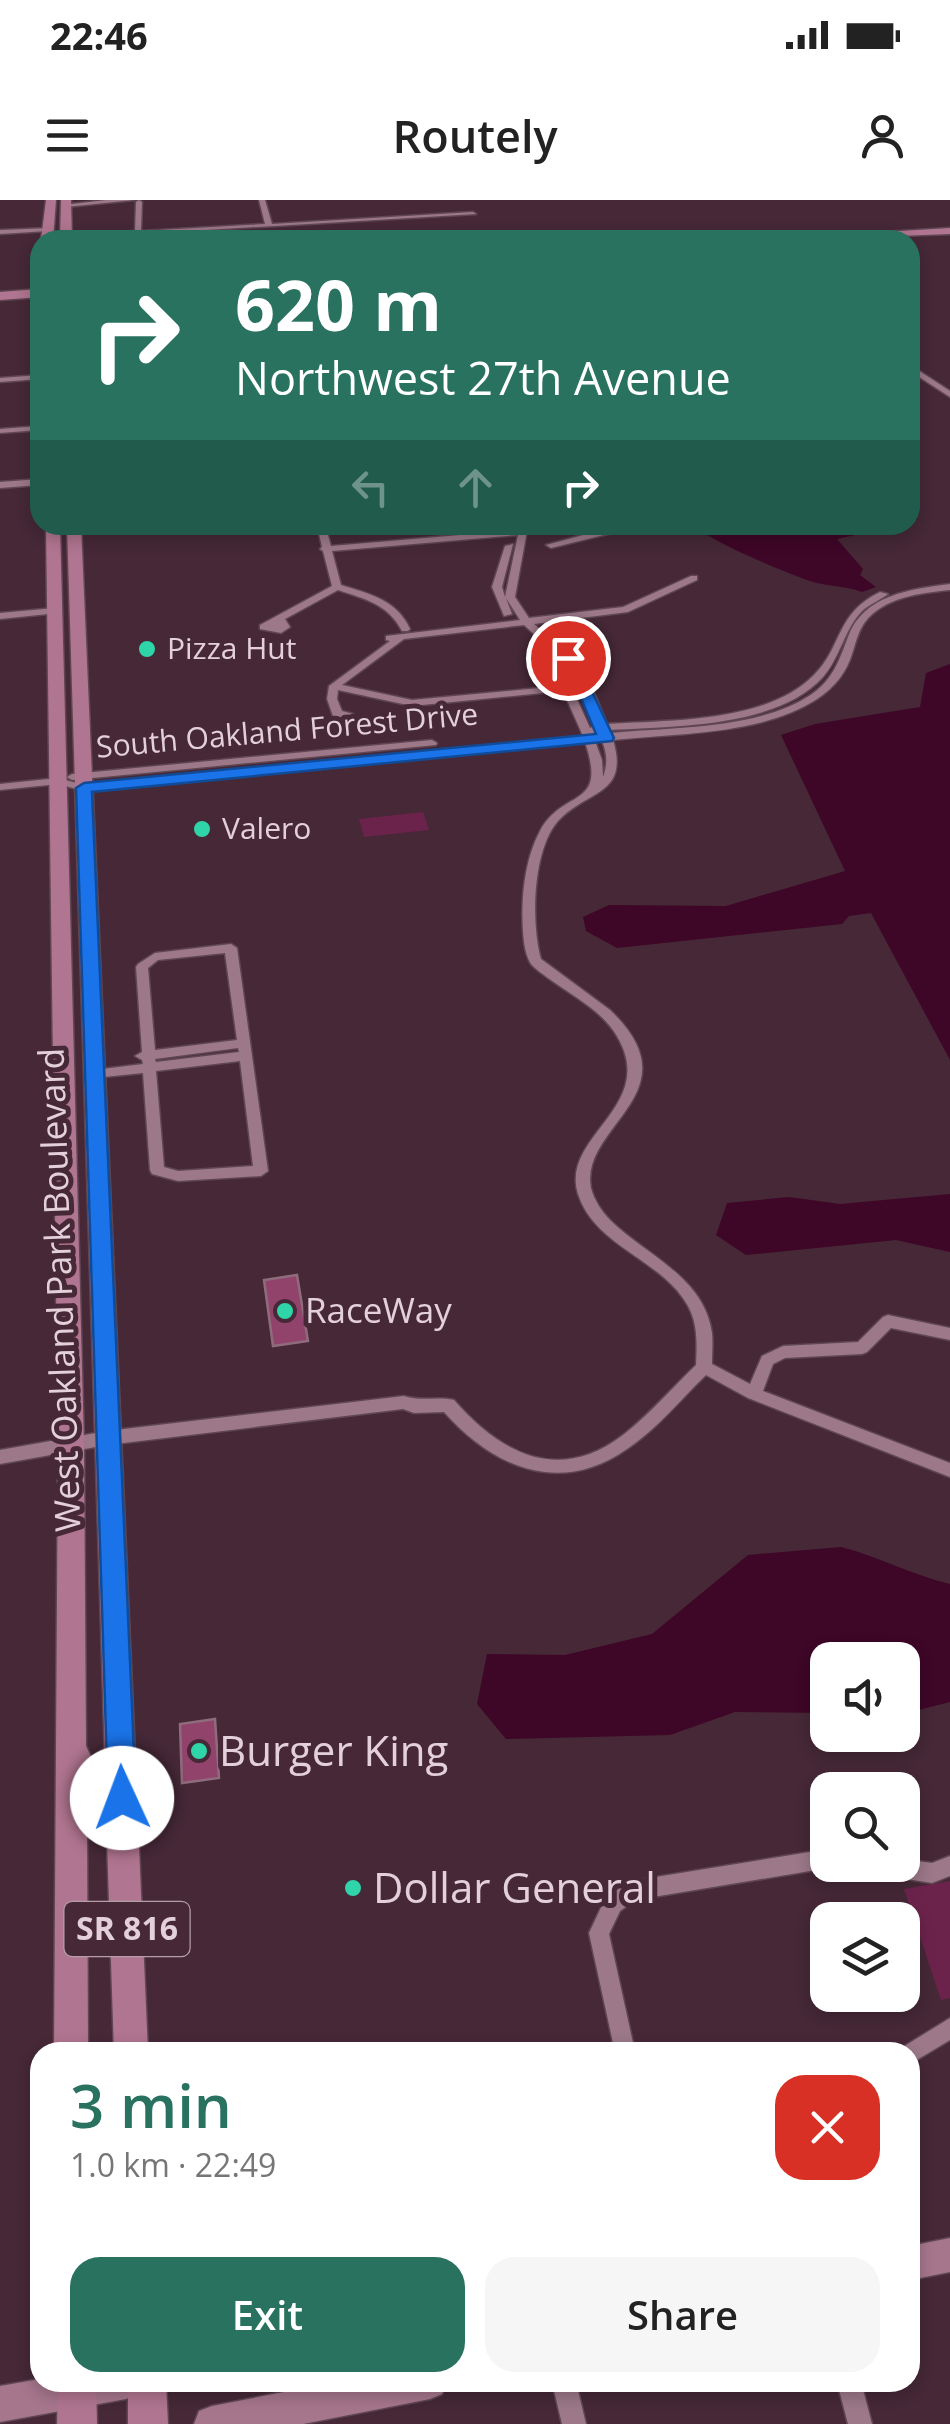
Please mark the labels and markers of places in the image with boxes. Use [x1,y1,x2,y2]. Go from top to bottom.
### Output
pin [526,616,611,701]
place label: Pizza Hut [167,627,296,668]
marker: Pizza Hut [136,638,158,660]
place label: Valero [222,807,311,848]
marker: Valero [191,818,213,840]
place label: RaceWay [305,1286,452,1333]
marker: RaceWay [274,1300,296,1322]
place label: Burger King [219,1721,448,1778]
marker: Burger King [188,1740,210,1762]
place label: Dollar General [373,1858,656,1915]
marker: Dollar General [342,1877,364,1899]

